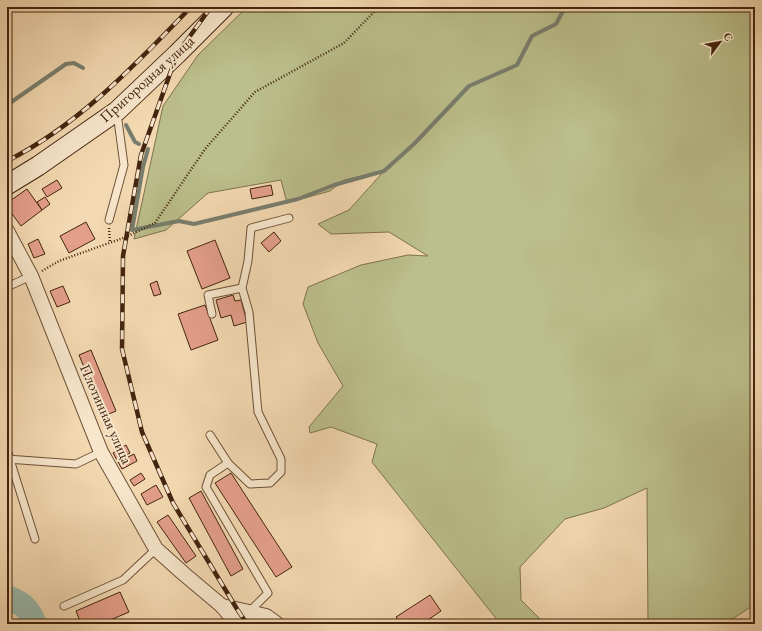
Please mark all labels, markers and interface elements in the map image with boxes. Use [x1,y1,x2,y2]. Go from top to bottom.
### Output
north arrow [700,22,740,62]
text: С [720,30,737,44]
street label: Пригородная улица [95,31,198,126]
street label: Плотинная улица [76,361,137,467]

